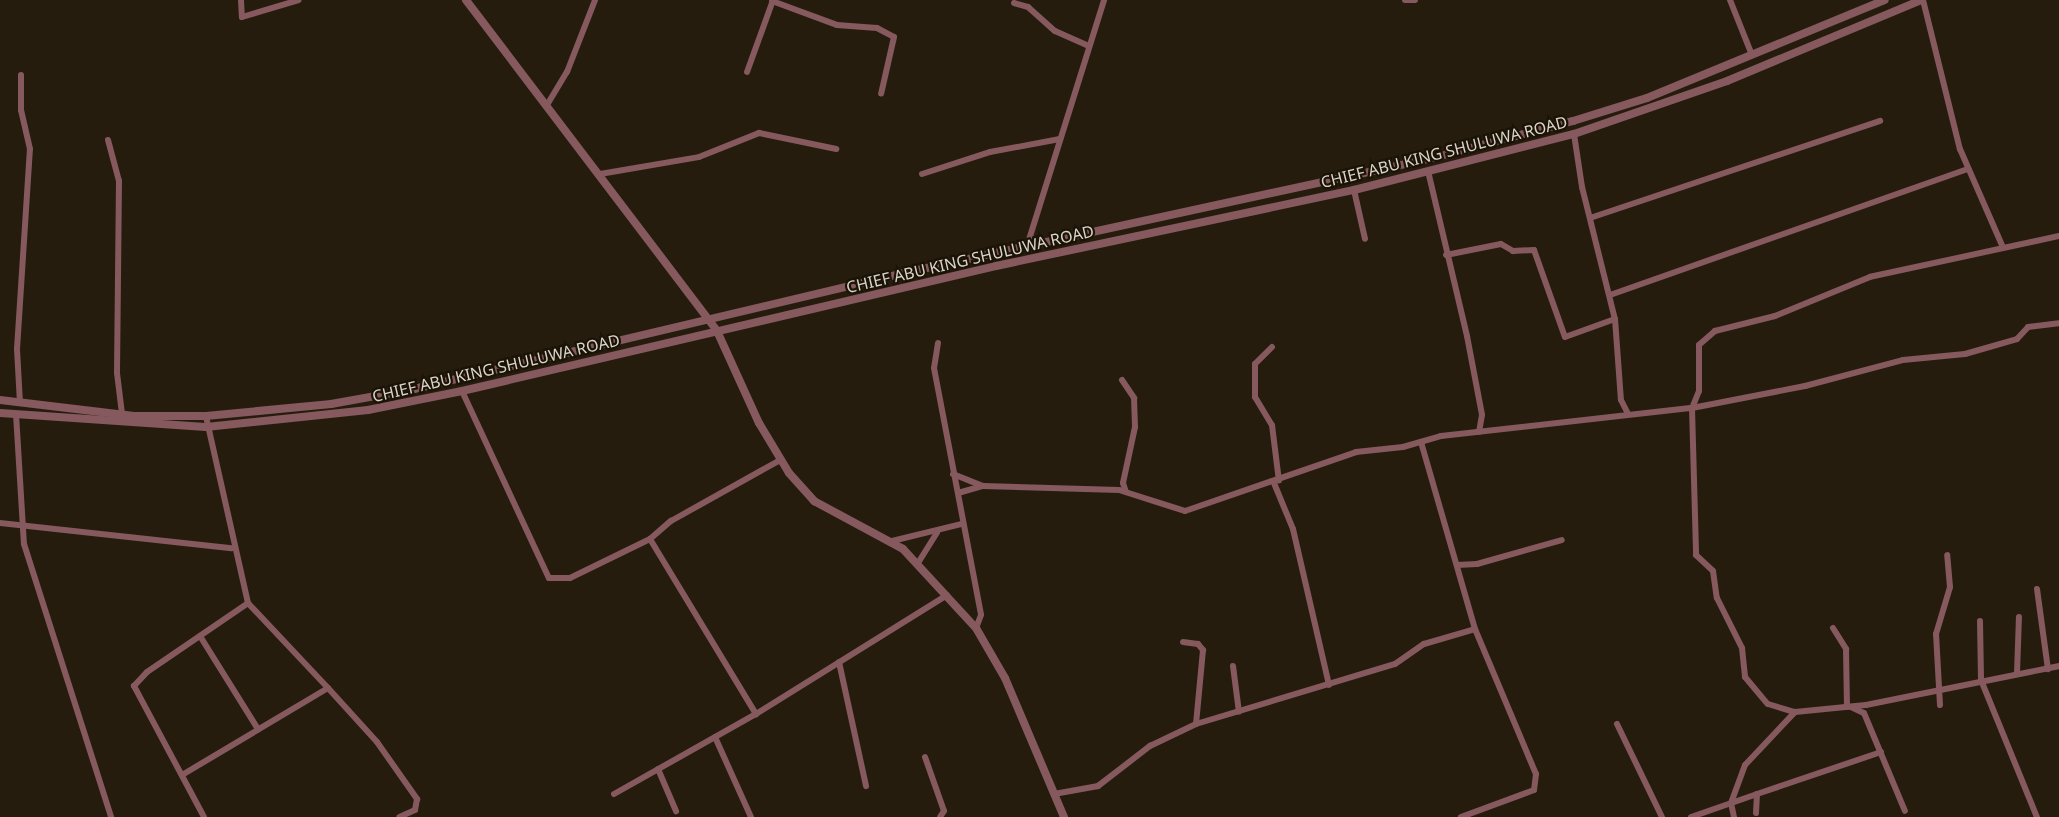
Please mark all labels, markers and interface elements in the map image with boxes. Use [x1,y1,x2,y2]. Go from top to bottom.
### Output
street label: CHIEF ABU KING SHULUWA ROAD [1319,112,1569,192]
street label: CHIEF ABU KING SHULUWA ROAD [844,221,1096,297]
street label: CHIEF ABU KING SHULUWA ROAD [370,330,622,406]

